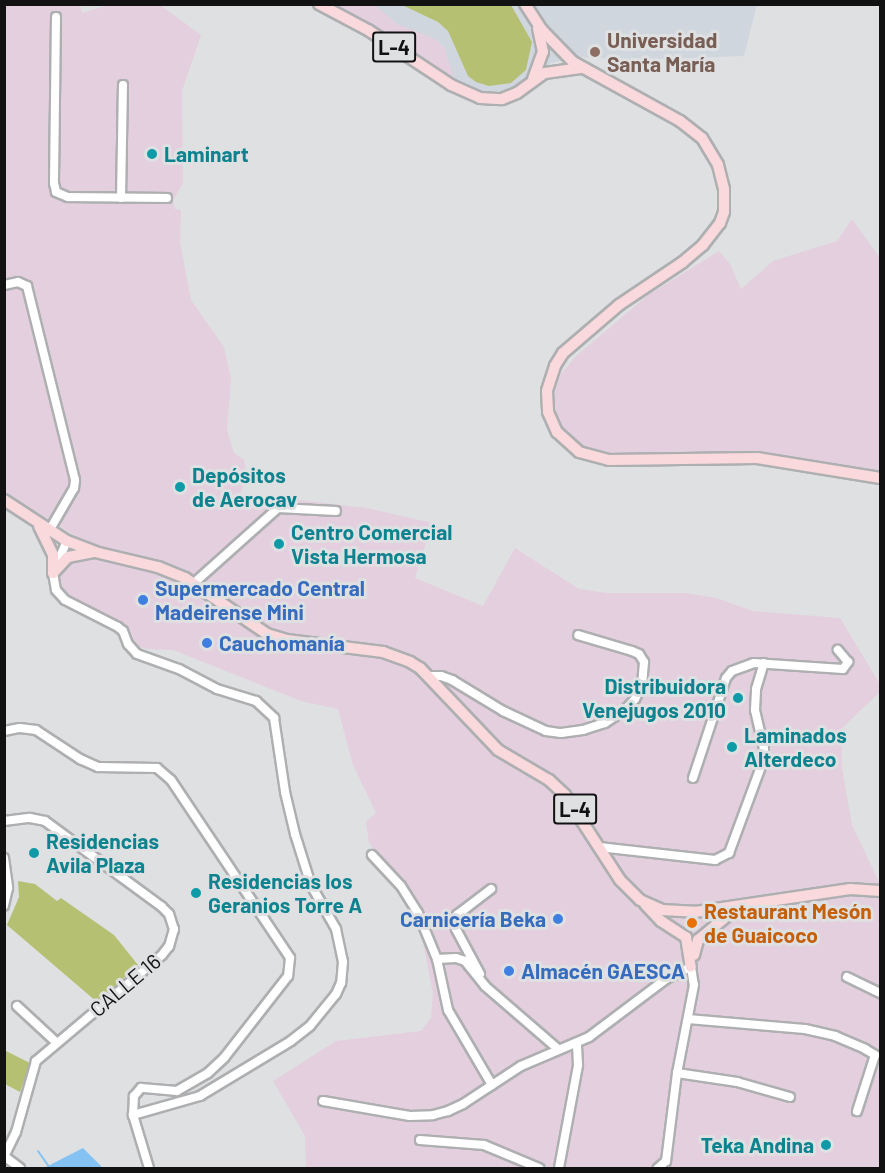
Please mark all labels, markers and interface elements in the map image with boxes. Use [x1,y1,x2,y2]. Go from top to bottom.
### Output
place label: Universidad Santa María [607,27,717,77]
road number: L-4 [372,30,416,64]
marker: Universidad Santa María [588,45,602,59]
place label: Laminart [164,141,249,167]
marker: Laminart [145,147,159,161]
place label: Depósitos de Aerocav [192,462,297,512]
marker: Depósitos de Aerocav [173,480,187,494]
place label: Centro Comercial Vista Hermosa [291,519,452,569]
marker: Centro Comercial Vista Hermosa [272,537,286,551]
place label: Supermercado Central Madeirense Mini [155,575,365,625]
marker: Supermercado Central Madeirense Mini [136,593,150,607]
place label: Cauchomanía [219,630,345,656]
marker: Cauchomanía [200,636,214,650]
place label: Distribuidora Venejugos 2010 [582,673,726,723]
marker: Distribuidora Venejugos 2010 [731,691,745,705]
place label: Laminados Alterdeco [744,722,847,772]
marker: Laminados Alterdeco [725,740,739,754]
road number: L-4 [552,792,598,826]
place label: Residencias Avila Plaza [46,828,159,878]
marker: Residencias Avila Plaza [27,846,41,860]
place label: Residencias los Geranios Torre A [208,868,362,918]
marker: Residencias los Geranios Torre A [189,886,203,900]
place label: Restaurant Mesón de Guaicoco [704,898,872,948]
place label: Carnicería Beka [400,906,546,932]
marker: Carnicería Beka [551,912,565,926]
marker: Restaurant Mesón de Guaicoco [685,916,699,930]
street label: CALLE 16 [85,948,165,1022]
place label: Almacén GAESCA [521,958,685,984]
marker: Almacén GAESCA [502,964,516,978]
place label: Teka Andina [701,1132,814,1158]
marker: Teka Andina [819,1138,833,1152]

